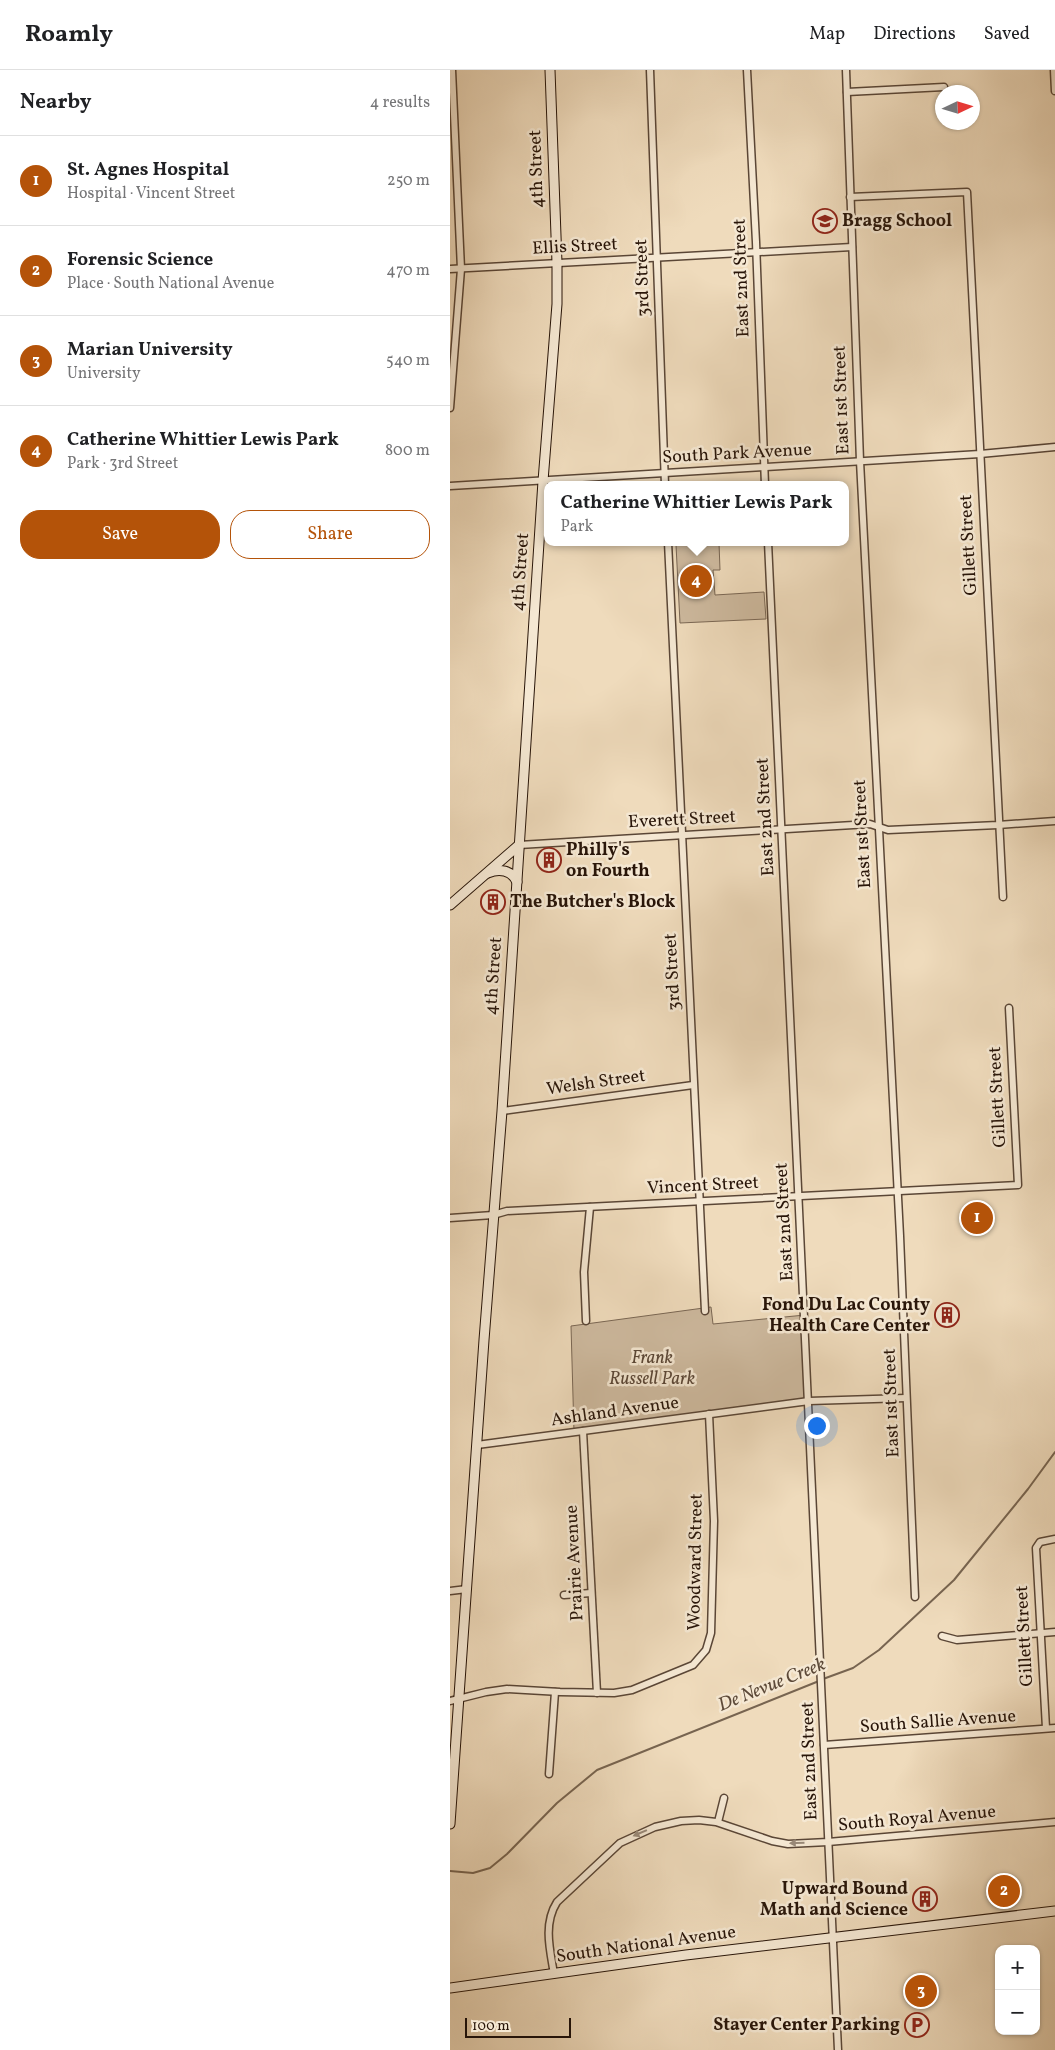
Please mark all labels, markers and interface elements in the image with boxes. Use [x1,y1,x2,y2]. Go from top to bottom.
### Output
text: Roamly [25,18,113,52]
text: Map [809,22,845,47]
text: Directions [873,22,956,47]
text: Saved [984,22,1030,47]
north arrow [935,85,980,130]
text: Nearby [20,88,91,117]
text: 4 results [370,92,430,114]
street label: 4th Street [523,129,551,209]
text: St. Agnes Hospital [67,157,229,183]
text: 1 [33,170,39,192]
text: 250 m [387,170,430,192]
text: Hospital · Vincent Street [67,183,235,205]
school or university icon: Bragg School [812,208,838,234]
place label: Bragg School [842,209,952,234]
street label: East 2nd Street [727,218,757,338]
street label: Ellis Street [532,232,618,262]
street label: 3rd Street [629,239,657,317]
text: Forensic Science [67,247,213,273]
text: 2 [32,260,40,282]
text: 470 m [386,260,430,282]
text: Place · South National Avenue [67,273,274,295]
text: Marian University [67,337,233,363]
street label: East 1st Street [828,345,856,455]
text: 3 [32,350,40,372]
text: 540 m [386,350,430,372]
text: University [67,363,141,385]
text: Catherine Whittier Lewis Park [67,427,339,453]
street label: South Park Avenue [662,438,812,470]
text: 4 [31,440,41,462]
text: 800 m [385,440,430,462]
text: Park · 3rd Street [67,453,178,475]
popup [544,481,849,546]
text: Catherine Whittier Lewis Park [561,490,832,516]
street label: Gillett Street [954,494,984,596]
button: Save [20,510,220,559]
button: Share [230,510,430,559]
text: Park [561,516,593,538]
street label: 4th Street [506,532,536,612]
pin: 4 [680,562,712,600]
street label: East 2nd Street [750,757,782,877]
street label: East 1st Street [848,779,878,889]
street label: Everett Street [627,805,737,835]
place label: Philly's on Fourth [566,838,650,884]
building icon: Philly's on Fourth [536,847,562,873]
building icon: The Butcher's Block [480,889,506,915]
place label: The Butcher's Block [510,890,675,915]
street label: 3rd Street [658,933,688,1011]
street label: 4th Street [479,936,509,1016]
street label: Gillett Street [983,1046,1013,1148]
street label: Welsh Street [545,1064,647,1102]
street label: East 2nd Street [769,1162,801,1282]
street label: Vincent Street [646,1171,760,1201]
pin: 1 [961,1199,993,1237]
place label: Fond Du Lac County Health Care Center [762,1293,930,1339]
building icon: Fond Du Lac County Health Care Center [934,1302,960,1328]
park label: Frank Russell Park [609,1346,695,1392]
street label: East 1st Street [878,1348,906,1458]
street label: Ashland Avenue [549,1391,681,1433]
your location [804,1413,830,1439]
street label: Woodward Street [682,1493,710,1631]
street label: Prairie Avenue [559,1504,591,1622]
street label: Gillett Street [1010,1585,1040,1687]
water label: De Nevue Creek [714,1652,830,1718]
street label: East 2nd Street [795,1701,825,1821]
street label: South Sallie Avenue [859,1704,1017,1740]
street label: South Royal Avenue [837,1800,997,1838]
one-way arrow [633,1830,648,1838]
one-way arrow [789,1840,805,1848]
pin: 2 [988,1872,1020,1910]
place label: Upward Bound Math and Science [760,1877,908,1923]
building icon: Upward Bound Math and Science [912,1886,938,1912]
street label: South National Avenue [555,1920,737,1970]
map controls [995,1945,1040,2035]
button: + [995,1945,1040,1990]
pin: 3 [905,1972,937,2010]
button: − [995,1990,1040,2035]
parking icon: Stayer Center Parking [904,2012,930,2038]
place label: Stayer Center Parking [713,2013,900,2038]
scale bar [465,2015,571,2038]
text: 100 m [472,2017,510,2036]

